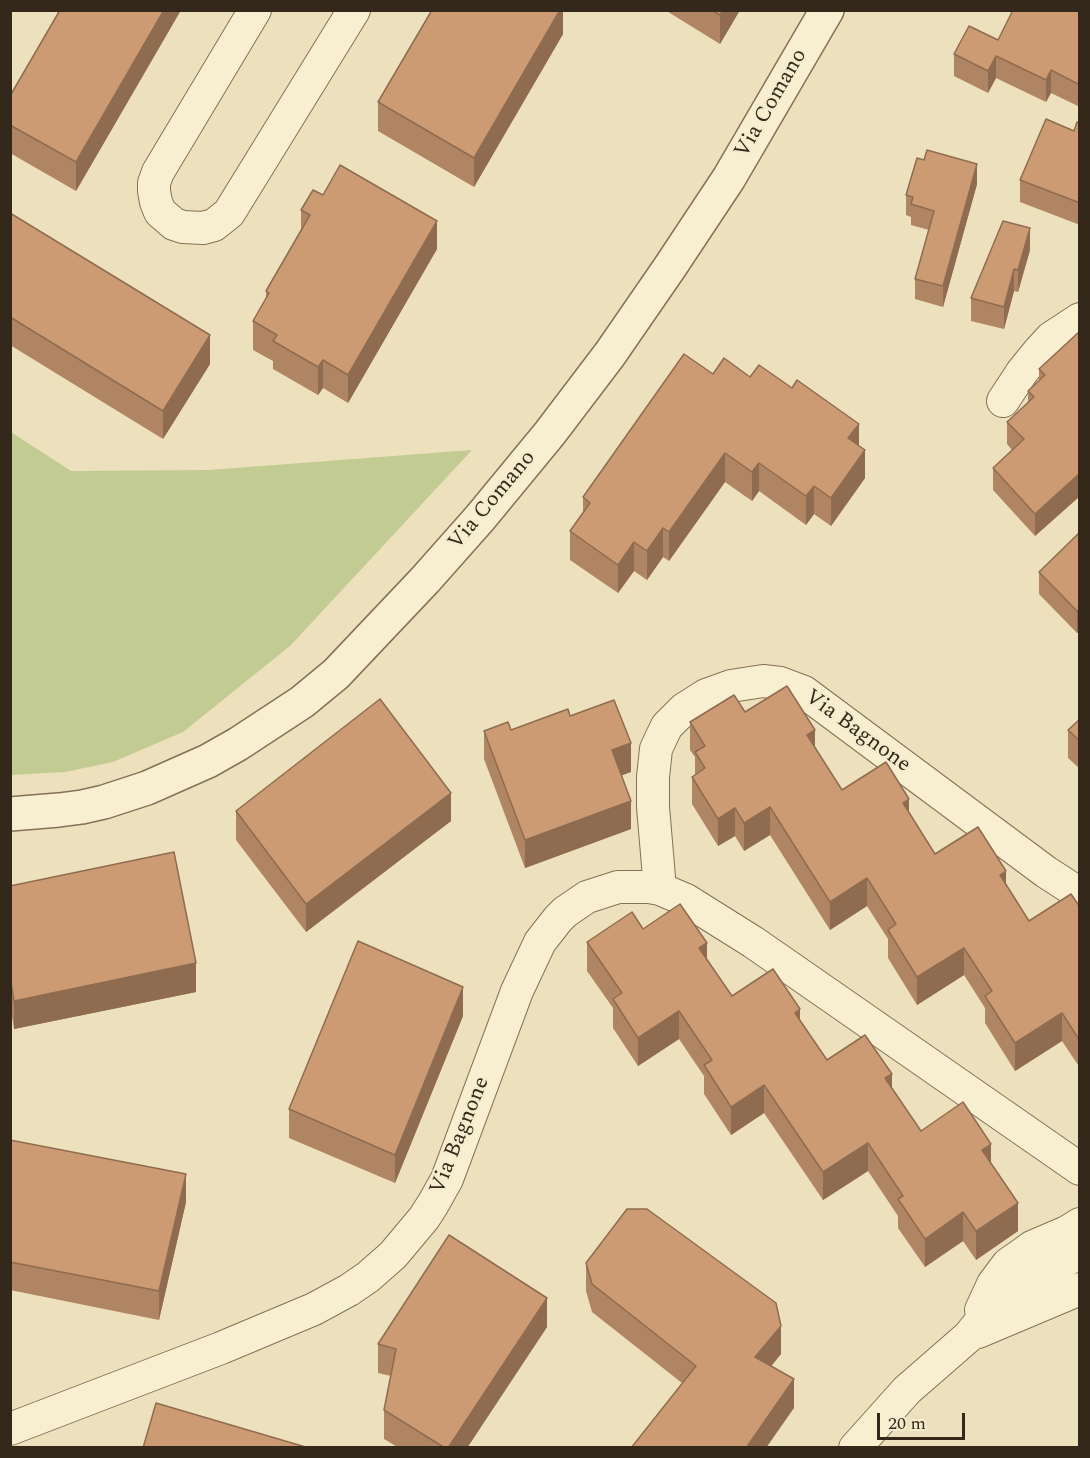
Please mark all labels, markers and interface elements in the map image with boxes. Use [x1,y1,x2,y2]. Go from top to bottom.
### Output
street label: Via Comano [730,45,814,163]
street label: Via Comano [444,446,542,556]
street label: Via Bagnone [799,685,915,779]
street label: Via Bagnone [425,1073,497,1199]
scale bar [880,1401,968,1439]
text: 20 m [888,1410,926,1437]

